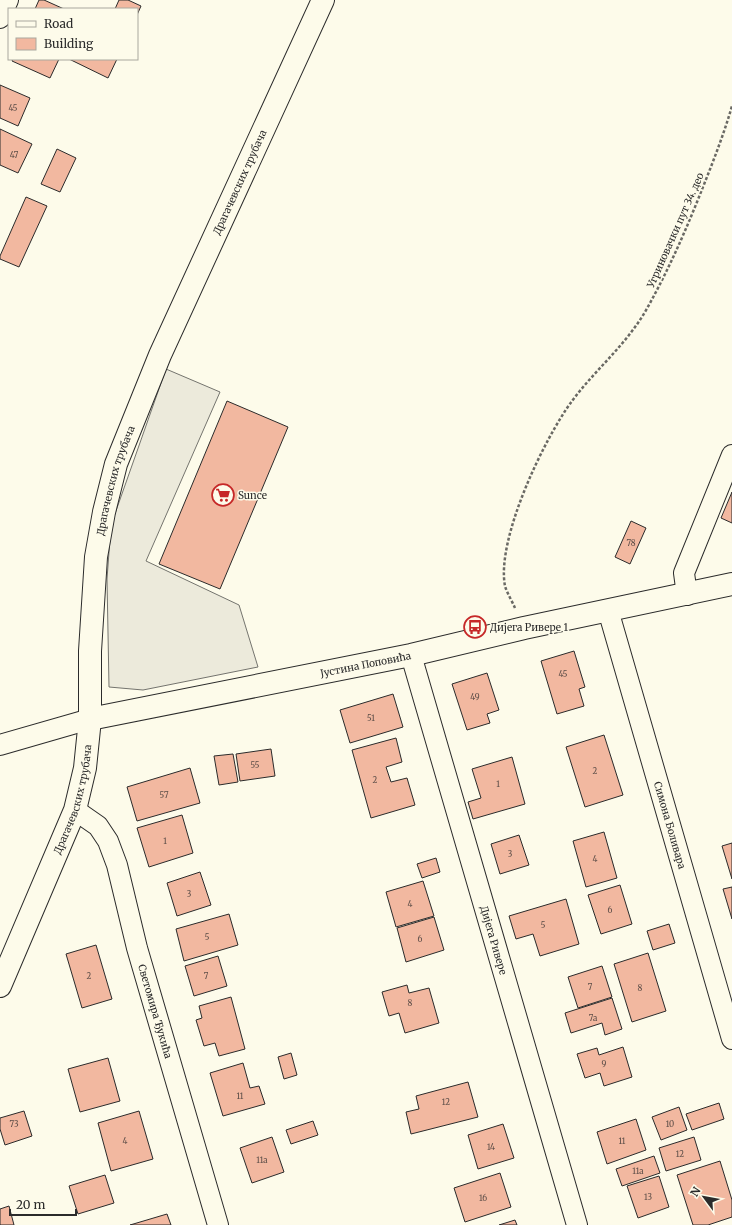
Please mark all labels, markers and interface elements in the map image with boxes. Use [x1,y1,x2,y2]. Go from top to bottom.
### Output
legend [8,8,138,60]
text: Road [44,16,73,31]
text: Building [44,36,94,51]
house number: 45 [9,103,18,113]
street label: Драгачевских трубача [210,127,270,237]
house number: 47 [10,150,19,160]
street label: Угриновачки пут 34. део [644,171,707,291]
street label: Драгачевских трубача [94,423,138,537]
supermarket icon: Sunce [210,482,236,508]
place label: Sunce [238,489,267,502]
house number: 78 [626,538,636,548]
bus stop icon: Дијега Ривере 1 [462,614,488,640]
place label: Дијега Ривере 1 [490,621,568,634]
street label: Јустина Поповића [318,649,413,680]
house number: 45 [559,669,568,679]
house number: 49 [470,692,480,702]
house number: 51 [367,713,375,723]
street label: Драгачевских трубача [51,743,94,856]
house number: 55 [251,760,260,770]
house number: 2 [593,766,598,776]
house number: 2 [373,775,378,785]
house number: 1 [496,779,500,789]
street label: Симона Боливара [651,780,689,871]
house number: 57 [160,790,169,800]
house number: 1 [163,836,167,846]
house number: 3 [508,849,513,859]
house number: 4 [593,854,598,864]
house number: 3 [187,889,192,899]
house number: 4 [408,899,413,909]
street label: Дијега Ривере [477,904,510,976]
house number: 6 [608,905,613,915]
house number: 5 [541,920,546,930]
house number: 5 [205,932,210,942]
house number: 6 [418,934,423,944]
street label: Светомира Ђукића [135,963,175,1061]
house number: 2 [87,971,92,981]
house number: 7 [204,971,209,981]
house number: 7 [588,982,593,992]
house number: 8 [638,983,643,993]
house number: 8 [408,998,413,1008]
house number: 7a [589,1013,598,1023]
house number: 9 [602,1059,607,1069]
house number: 11 [237,1091,244,1101]
house number: 12 [442,1097,450,1107]
house number: 73 [10,1119,19,1129]
house number: 10 [666,1119,674,1129]
house number: 4 [123,1136,128,1146]
house number: 11 [619,1136,626,1146]
house number: 14 [487,1142,495,1152]
house number: 12 [676,1149,684,1159]
house number: 11a [256,1155,268,1165]
house number: 11a [632,1166,644,1176]
north arrow [684,1177,724,1217]
text: N [687,1184,704,1199]
scale bar [10,1191,76,1217]
house number: 13 [644,1192,652,1202]
house number: 16 [479,1193,487,1203]
text: 20 m [16,1197,45,1212]

